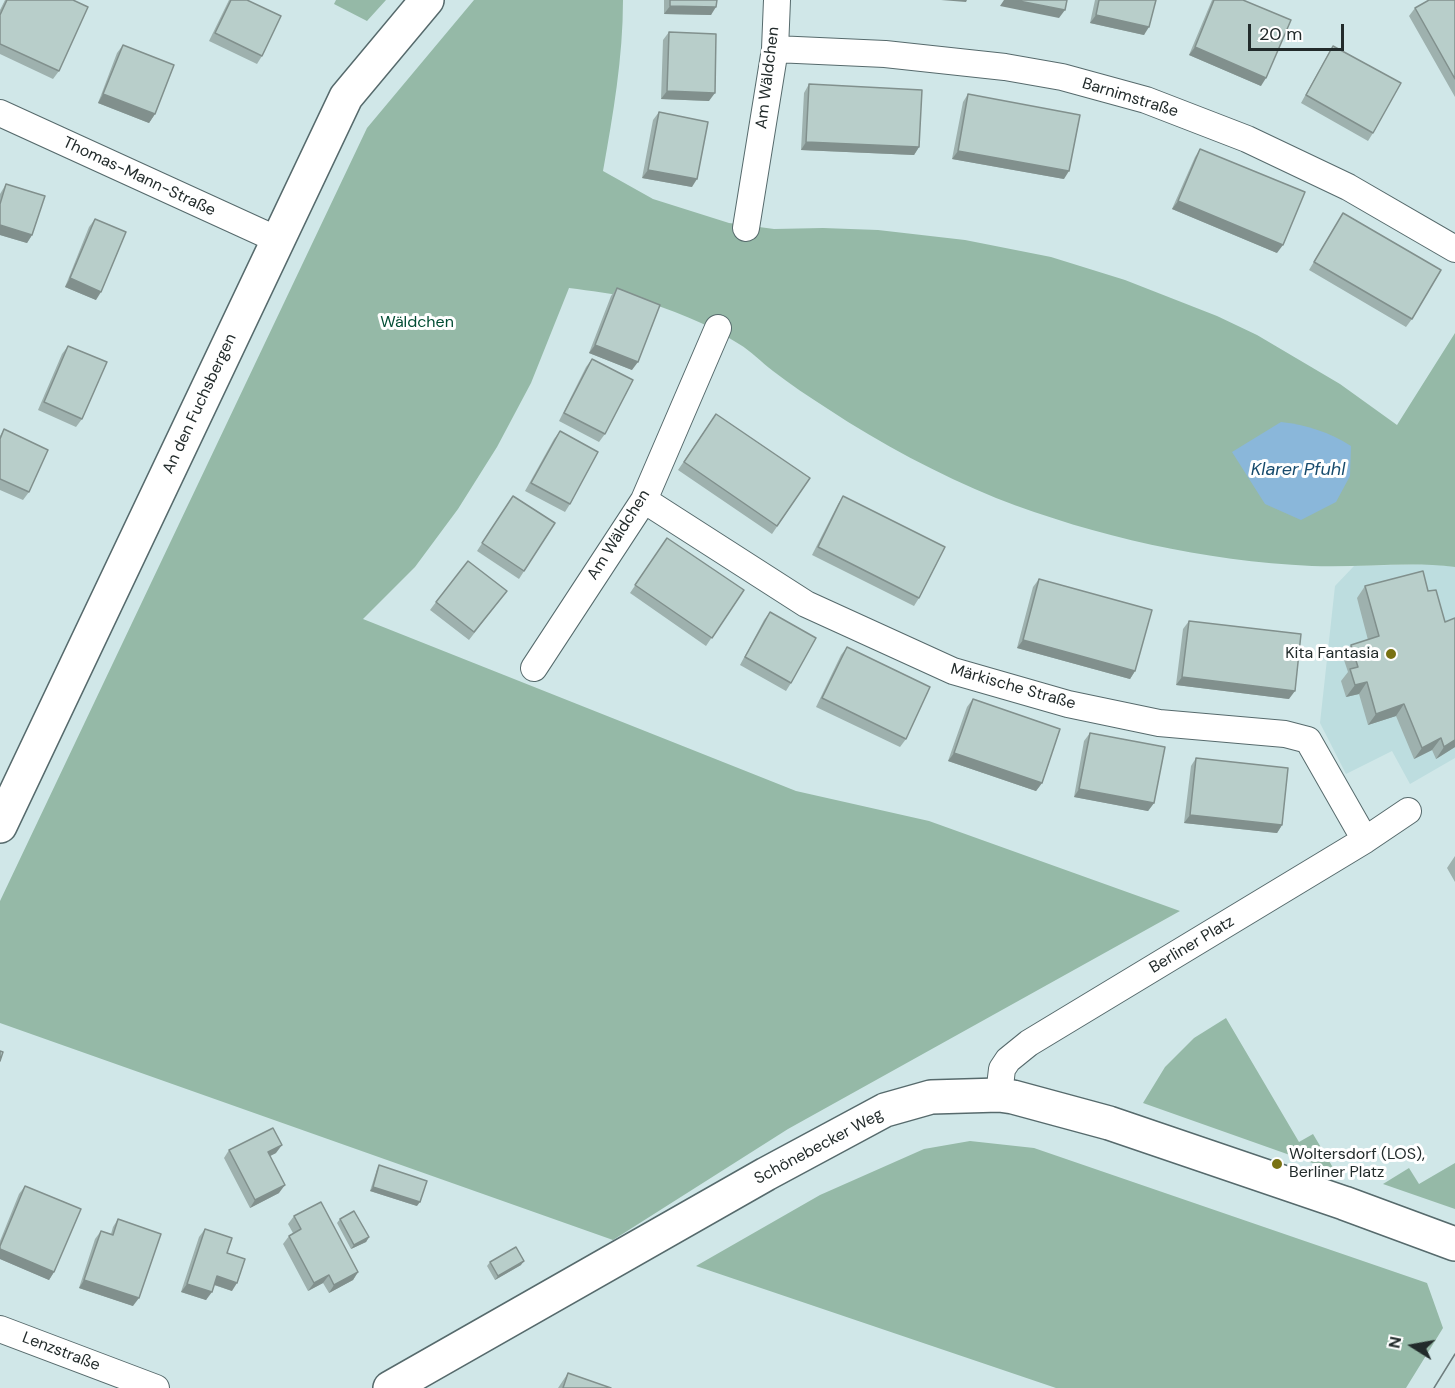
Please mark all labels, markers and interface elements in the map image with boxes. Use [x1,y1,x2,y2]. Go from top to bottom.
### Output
scale bar [1251,12,1347,50]
text: 20 m [1259,22,1302,46]
street label: Am Wäldchen [752,26,784,130]
street label: Barnimstraße [1080,74,1180,122]
street label: Thomas-Mann-Straße [60,133,218,221]
park label: Wäldchen [380,313,454,333]
street label: An den Fuchsbergen [159,331,241,477]
water label: Klarer Pfuhl [1251,459,1345,481]
street label: Am Wäldchen [584,486,654,584]
place label: Kita Fantasia [1285,644,1379,664]
marker: Kita Fantasia [1384,647,1398,661]
street label: Märkische Straße [948,660,1078,714]
street label: Berliner Platz [1146,912,1238,978]
street label: Schönebecker Weg [751,1105,887,1189]
place label: Woltersdorf (LOS), Berliner Platz [1289,1145,1425,1183]
marker: Woltersdorf (LOS), Berliner Platz [1270,1157,1284,1171]
north arrow [1383,1316,1443,1376]
street label: Lenzstraße [19,1328,103,1376]
text: N [1383,1335,1406,1350]

